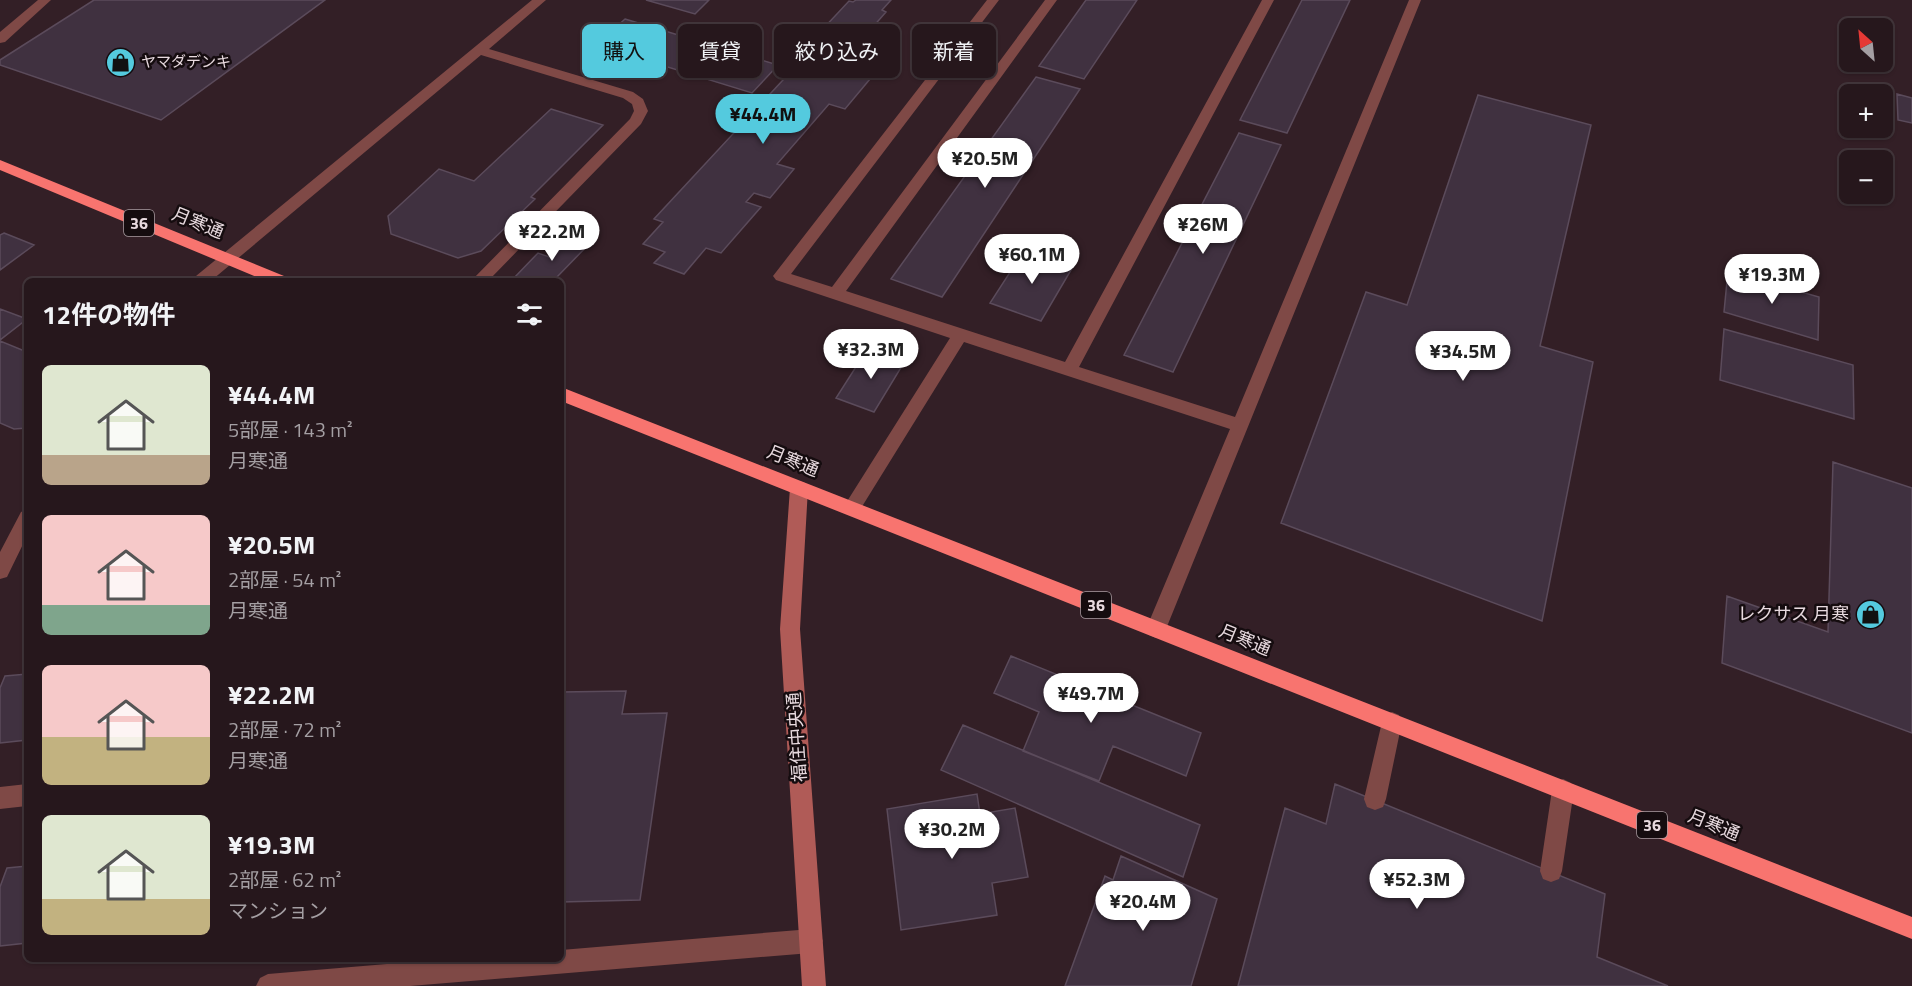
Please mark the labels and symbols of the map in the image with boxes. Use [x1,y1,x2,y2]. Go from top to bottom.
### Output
north arrow [1839,18,1893,72]
shop icon: ヤマダデンキ [104,46,136,78]
place label: ヤマダデンキ [141,50,231,73]
pin: ¥44.4M [714,94,812,145]
pin: ¥20.5M [936,138,1034,189]
street label: 月寒通 [168,200,228,245]
pin: ¥26M [1167,204,1239,255]
road number: 36 [124,210,154,236]
pin: ¥22.2M [503,211,601,262]
pin: ¥60.1M [983,234,1081,285]
pin: ¥19.3M [1723,254,1821,305]
pin: ¥32.3M [822,329,920,380]
pin: ¥34.5M [1414,331,1512,382]
street label: 月寒通 [763,438,823,483]
road number: 36 [1081,592,1111,618]
shop icon: レクサス 月寒 [1854,598,1886,630]
place label: レクサス 月寒 [1737,600,1849,627]
street label: 月寒通 [1215,617,1275,662]
pin: ¥49.7M [1042,673,1140,724]
street label: 福住中央通 [780,691,813,783]
street label: 月寒通 [1684,802,1744,847]
pin: ¥30.2M [903,809,1001,860]
road number: 36 [1637,812,1667,838]
pin: ¥52.3M [1368,859,1466,910]
pin: ¥20.4M [1094,881,1192,932]

